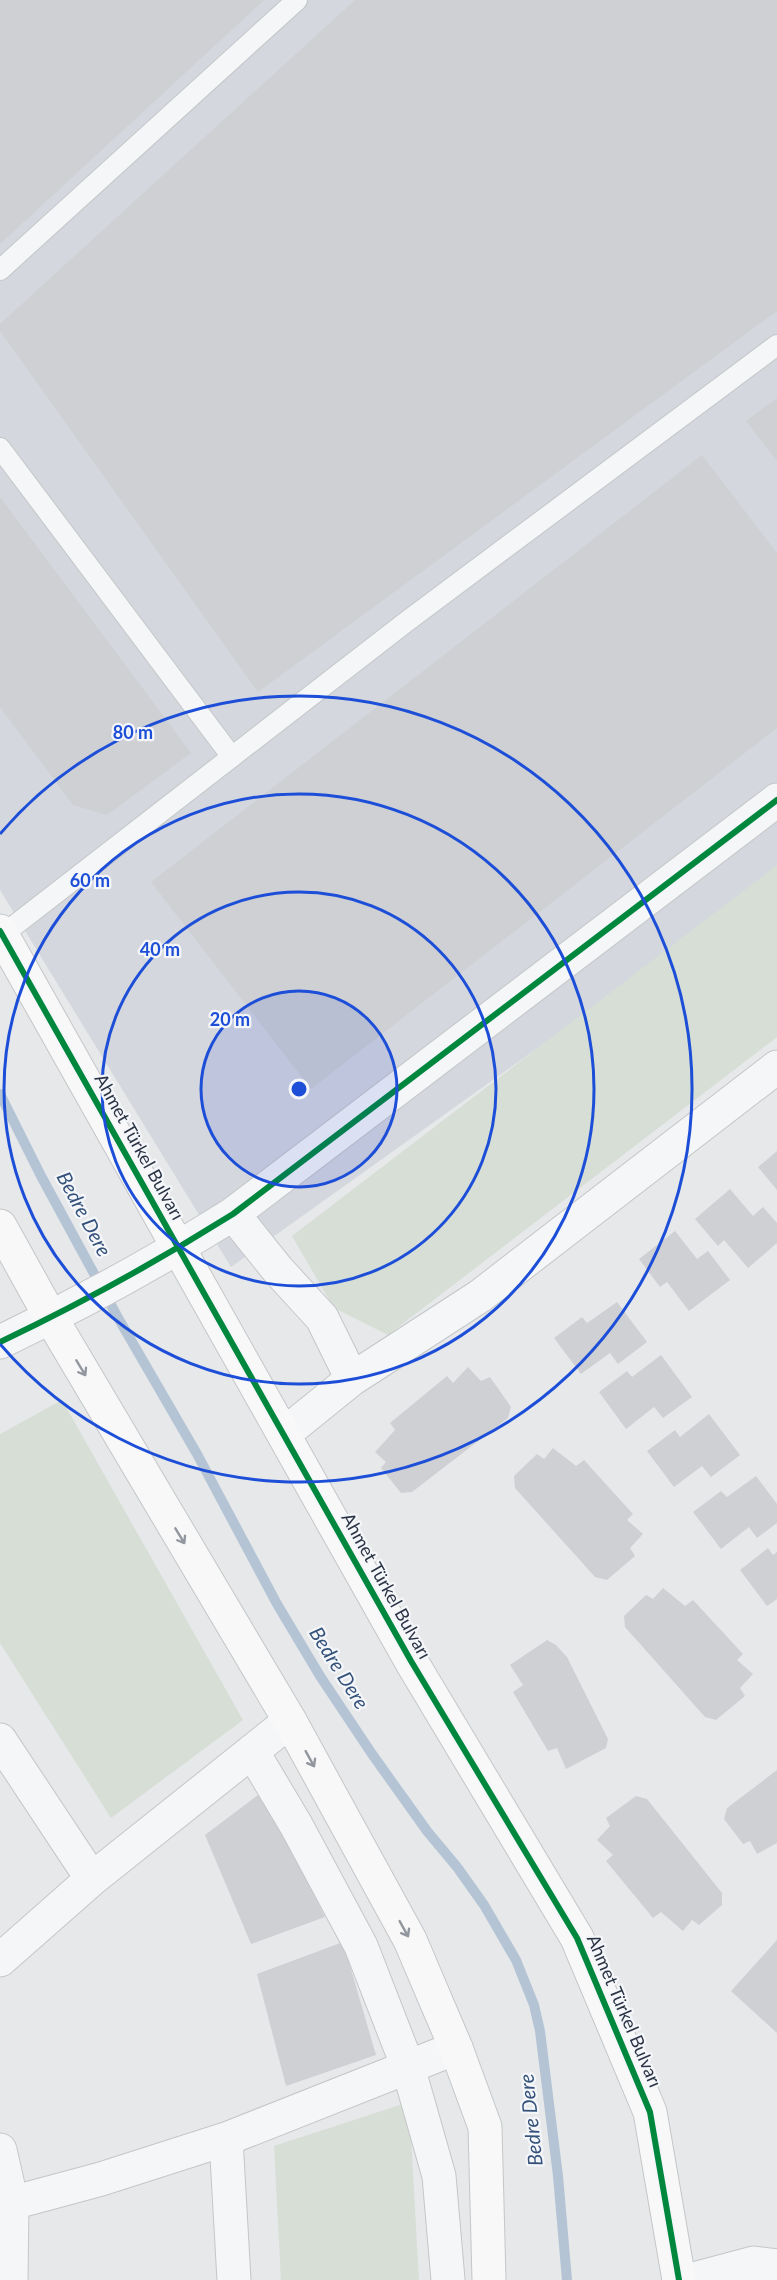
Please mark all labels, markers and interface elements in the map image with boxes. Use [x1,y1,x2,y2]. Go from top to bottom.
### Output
text: 80 m [113,721,153,743]
text: 60 m [70,869,110,891]
text: 40 m [140,938,180,960]
text: 20 m [210,1008,250,1030]
street label: Ahmet Türkel Bulvarı [91,1069,189,1224]
centre of rings [289,1079,309,1099]
water label: Bedre Dere [53,1167,117,1260]
one-way arrow [75,1359,87,1376]
street label: Ahmet Türkel Bulvarı [338,1508,436,1663]
one-way arrow [174,1527,186,1544]
water label: Bedre Dere [305,1622,375,1713]
one-way arrow [305,1749,316,1767]
one-way arrow [399,1920,410,1938]
street label: Ahmet Türkel Bulvarı [583,1931,667,2090]
water label: Bedre Dere [513,2073,547,2167]

